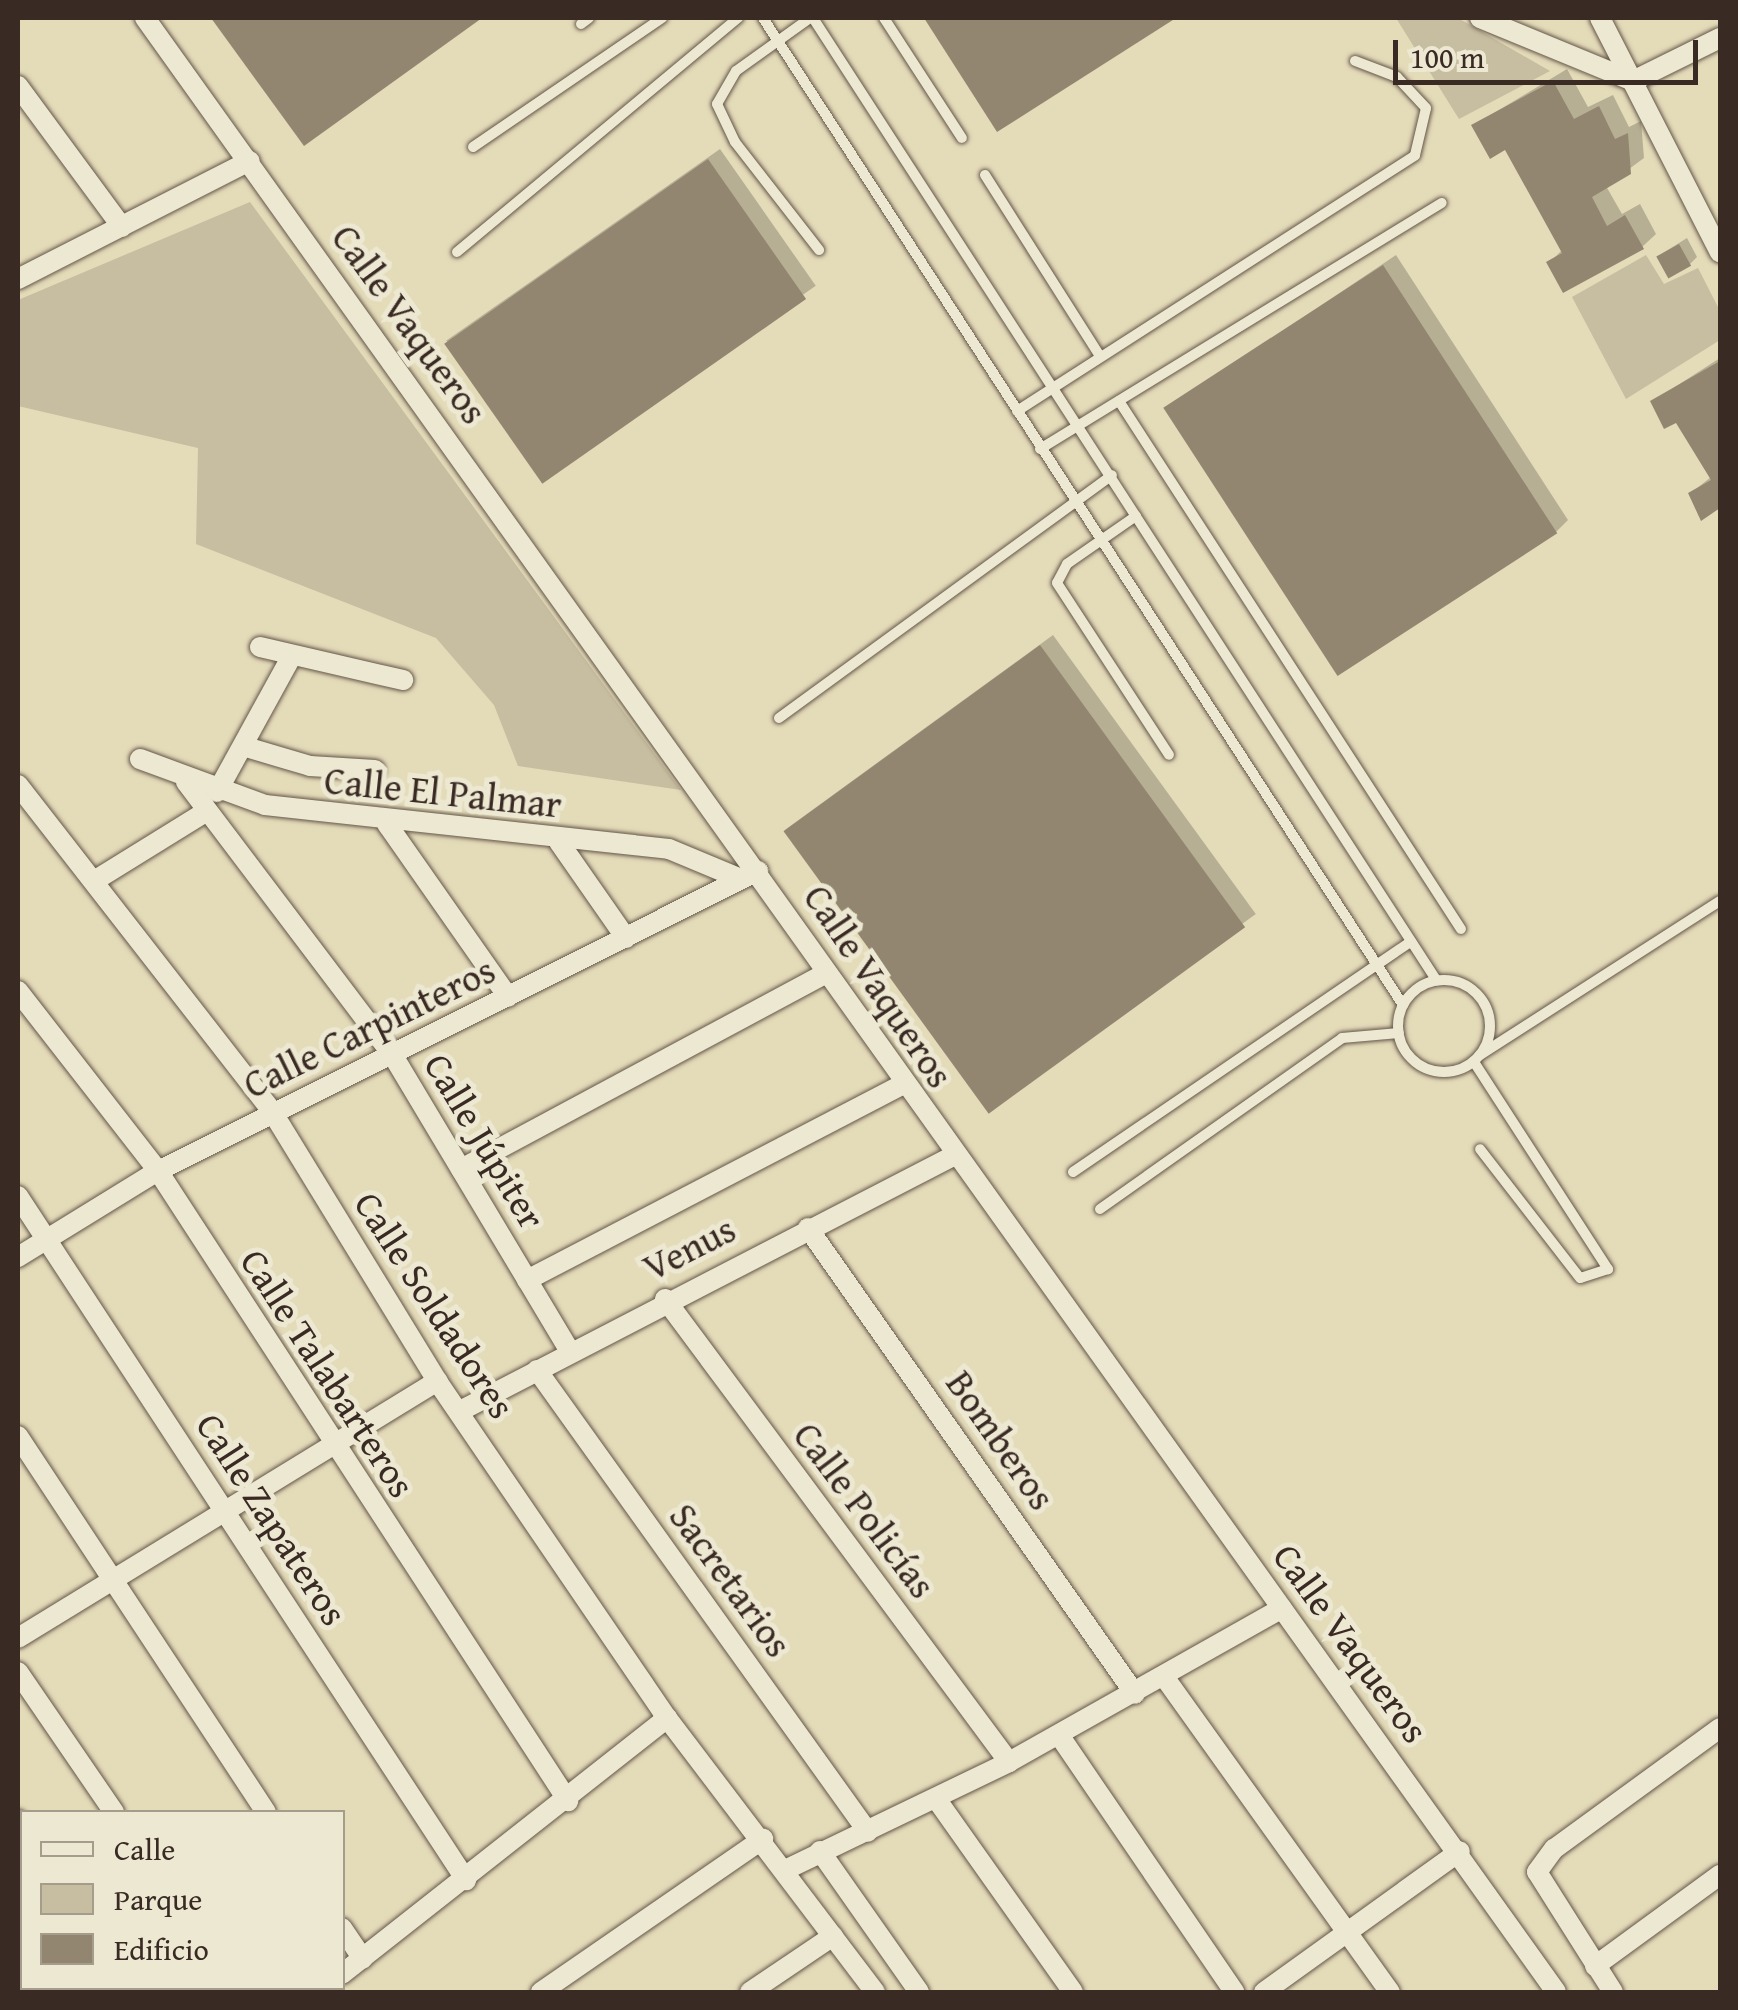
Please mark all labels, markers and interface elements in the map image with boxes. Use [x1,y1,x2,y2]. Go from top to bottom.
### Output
scale bar [1398,20,1703,82]
text: 100 m [1410,35,1484,79]
street label: Calle Vaqueros [323,216,497,432]
street label: Calle El Palmar [322,757,564,827]
street label: Calle Vaqueros [794,876,964,1096]
street label: Calle Carpinteros [236,947,502,1107]
street label: Calle Júpiter [415,1045,555,1237]
street label: Calle Soldadores [345,1183,525,1427]
street label: Venus [635,1206,743,1290]
street label: Calle Talabarteros [231,1240,425,1506]
street label: Bomberos [937,1362,1065,1518]
street label: Calle Zapateros [187,1404,357,1634]
street label: Calle Policías [784,1413,946,1607]
street label: Sacretarios [660,1494,802,1666]
street label: Calle Vaqueros [1264,1535,1438,1751]
legend [20,1810,345,1990]
text: Calle [114,1827,175,1871]
text: Parque [114,1877,202,1921]
text: Edificio [114,1927,209,1971]

